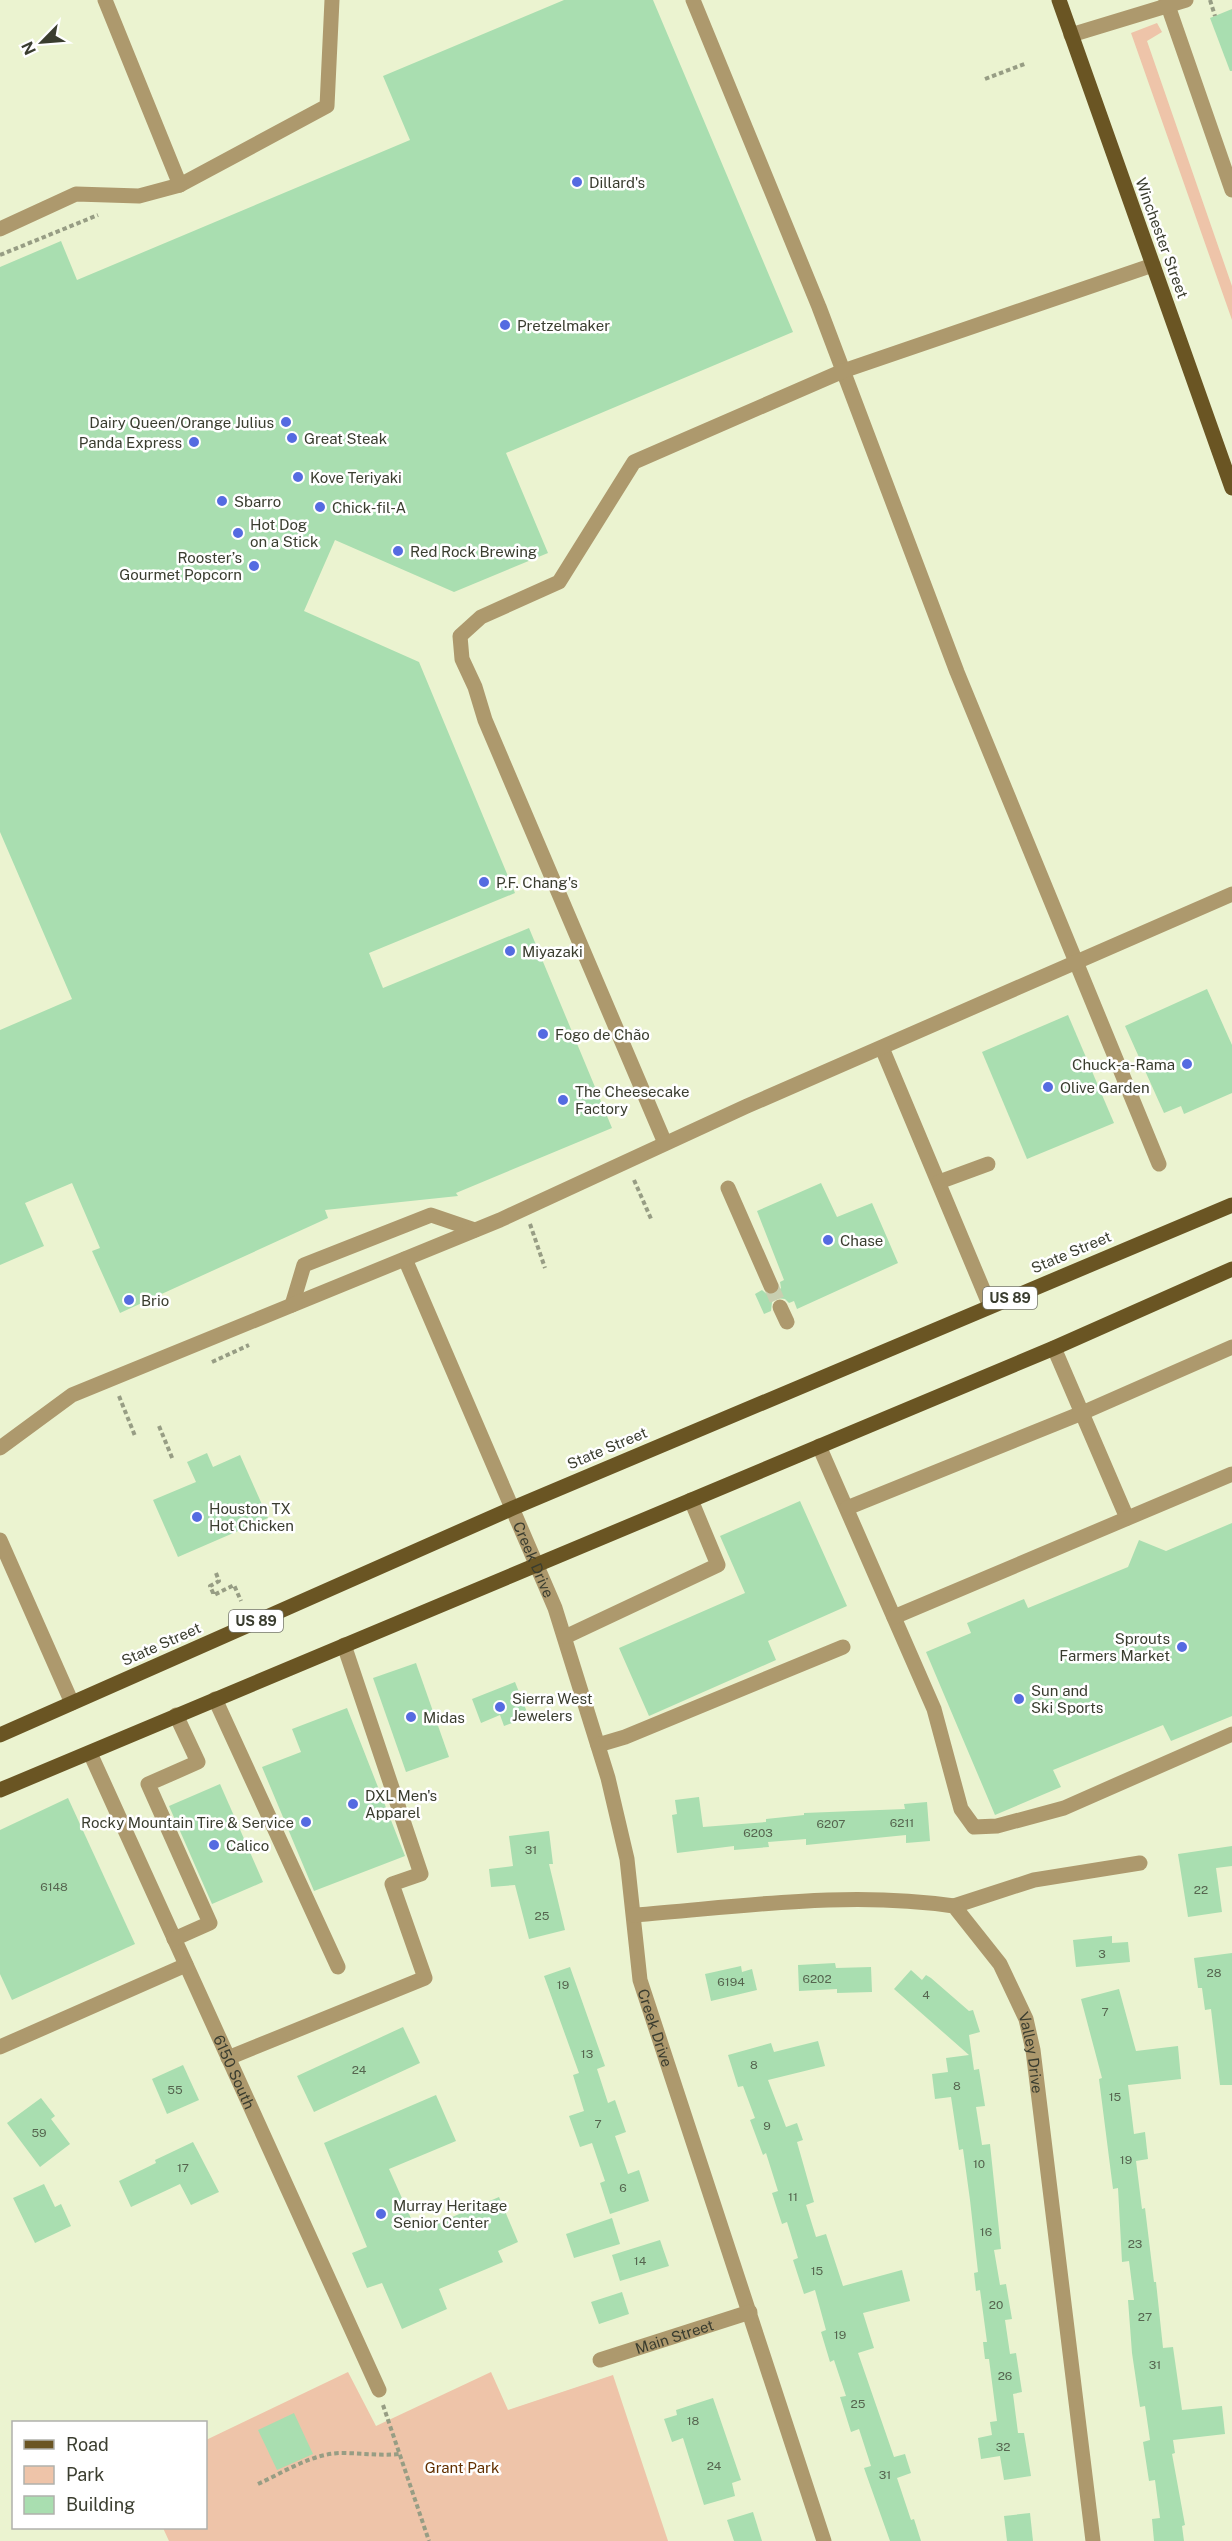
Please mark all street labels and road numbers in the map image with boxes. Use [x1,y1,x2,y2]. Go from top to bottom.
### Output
street label: Winchester Street [1132,176,1192,301]
street label: State Street [1029,1228,1114,1276]
road number: US 89 [983,1287,1037,1309]
street label: State Street [565,1424,650,1472]
street label: Creek Drive [510,1519,558,1600]
road number: US 89 [229,1610,283,1632]
street label: State Street [119,1619,203,1669]
street label: Creek Drive [635,1986,676,2069]
street label: Valley Drive [1015,2009,1047,2094]
street label: 6150 South [210,2032,259,2112]
street label: Main Street [633,2316,716,2357]

